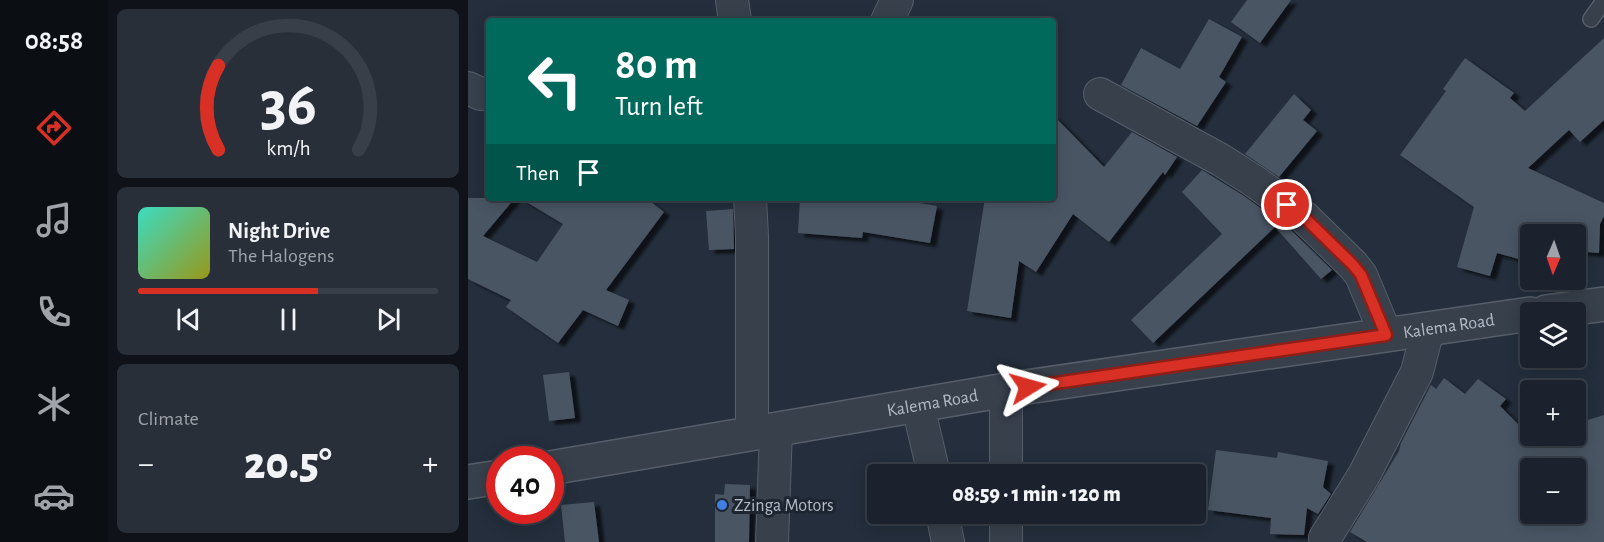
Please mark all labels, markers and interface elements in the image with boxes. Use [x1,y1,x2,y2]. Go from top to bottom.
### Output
text: 08:58 [25,27,83,54]
icon: left [516,42,594,120]
text: 80 m [615,44,698,86]
text: 36 [259,75,317,137]
text: Turn left [615,93,703,120]
icon: directions [33,107,75,149]
text: km/h [266,139,310,160]
icon: arrive [572,156,605,189]
text: Then [516,162,560,184]
pin [1261,179,1312,230]
icon: arrive [1270,188,1303,221]
icon: music [33,199,75,241]
text: Night Drive [228,220,330,242]
north arrow [1520,224,1586,290]
map controls [1520,224,1586,524]
text: The Halogens [228,246,334,266]
icon: phone [33,291,75,333]
button: layers [1520,302,1586,368]
icon: previous [172,303,205,336]
icon: pause [272,303,305,336]
icon: next [372,303,405,336]
street label: Kalema Road [1402,311,1496,342]
position arrow [996,355,1060,419]
button: + [1520,380,1586,446]
icon: climate [33,383,75,425]
street label: Kalema Road [886,387,980,420]
text: Climate [138,409,199,429]
text: 20.5° [244,442,332,487]
speed limit sign: 40 [486,446,564,524]
text: − [138,448,154,481]
text: + [422,448,438,481]
button: − [1520,458,1586,524]
icon: car [33,475,75,517]
text: 08:59 · 1 min · 120 m [952,483,1121,505]
place label: Zzinga Motors [734,497,834,515]
marker: Zzinga Motors [715,498,729,512]

